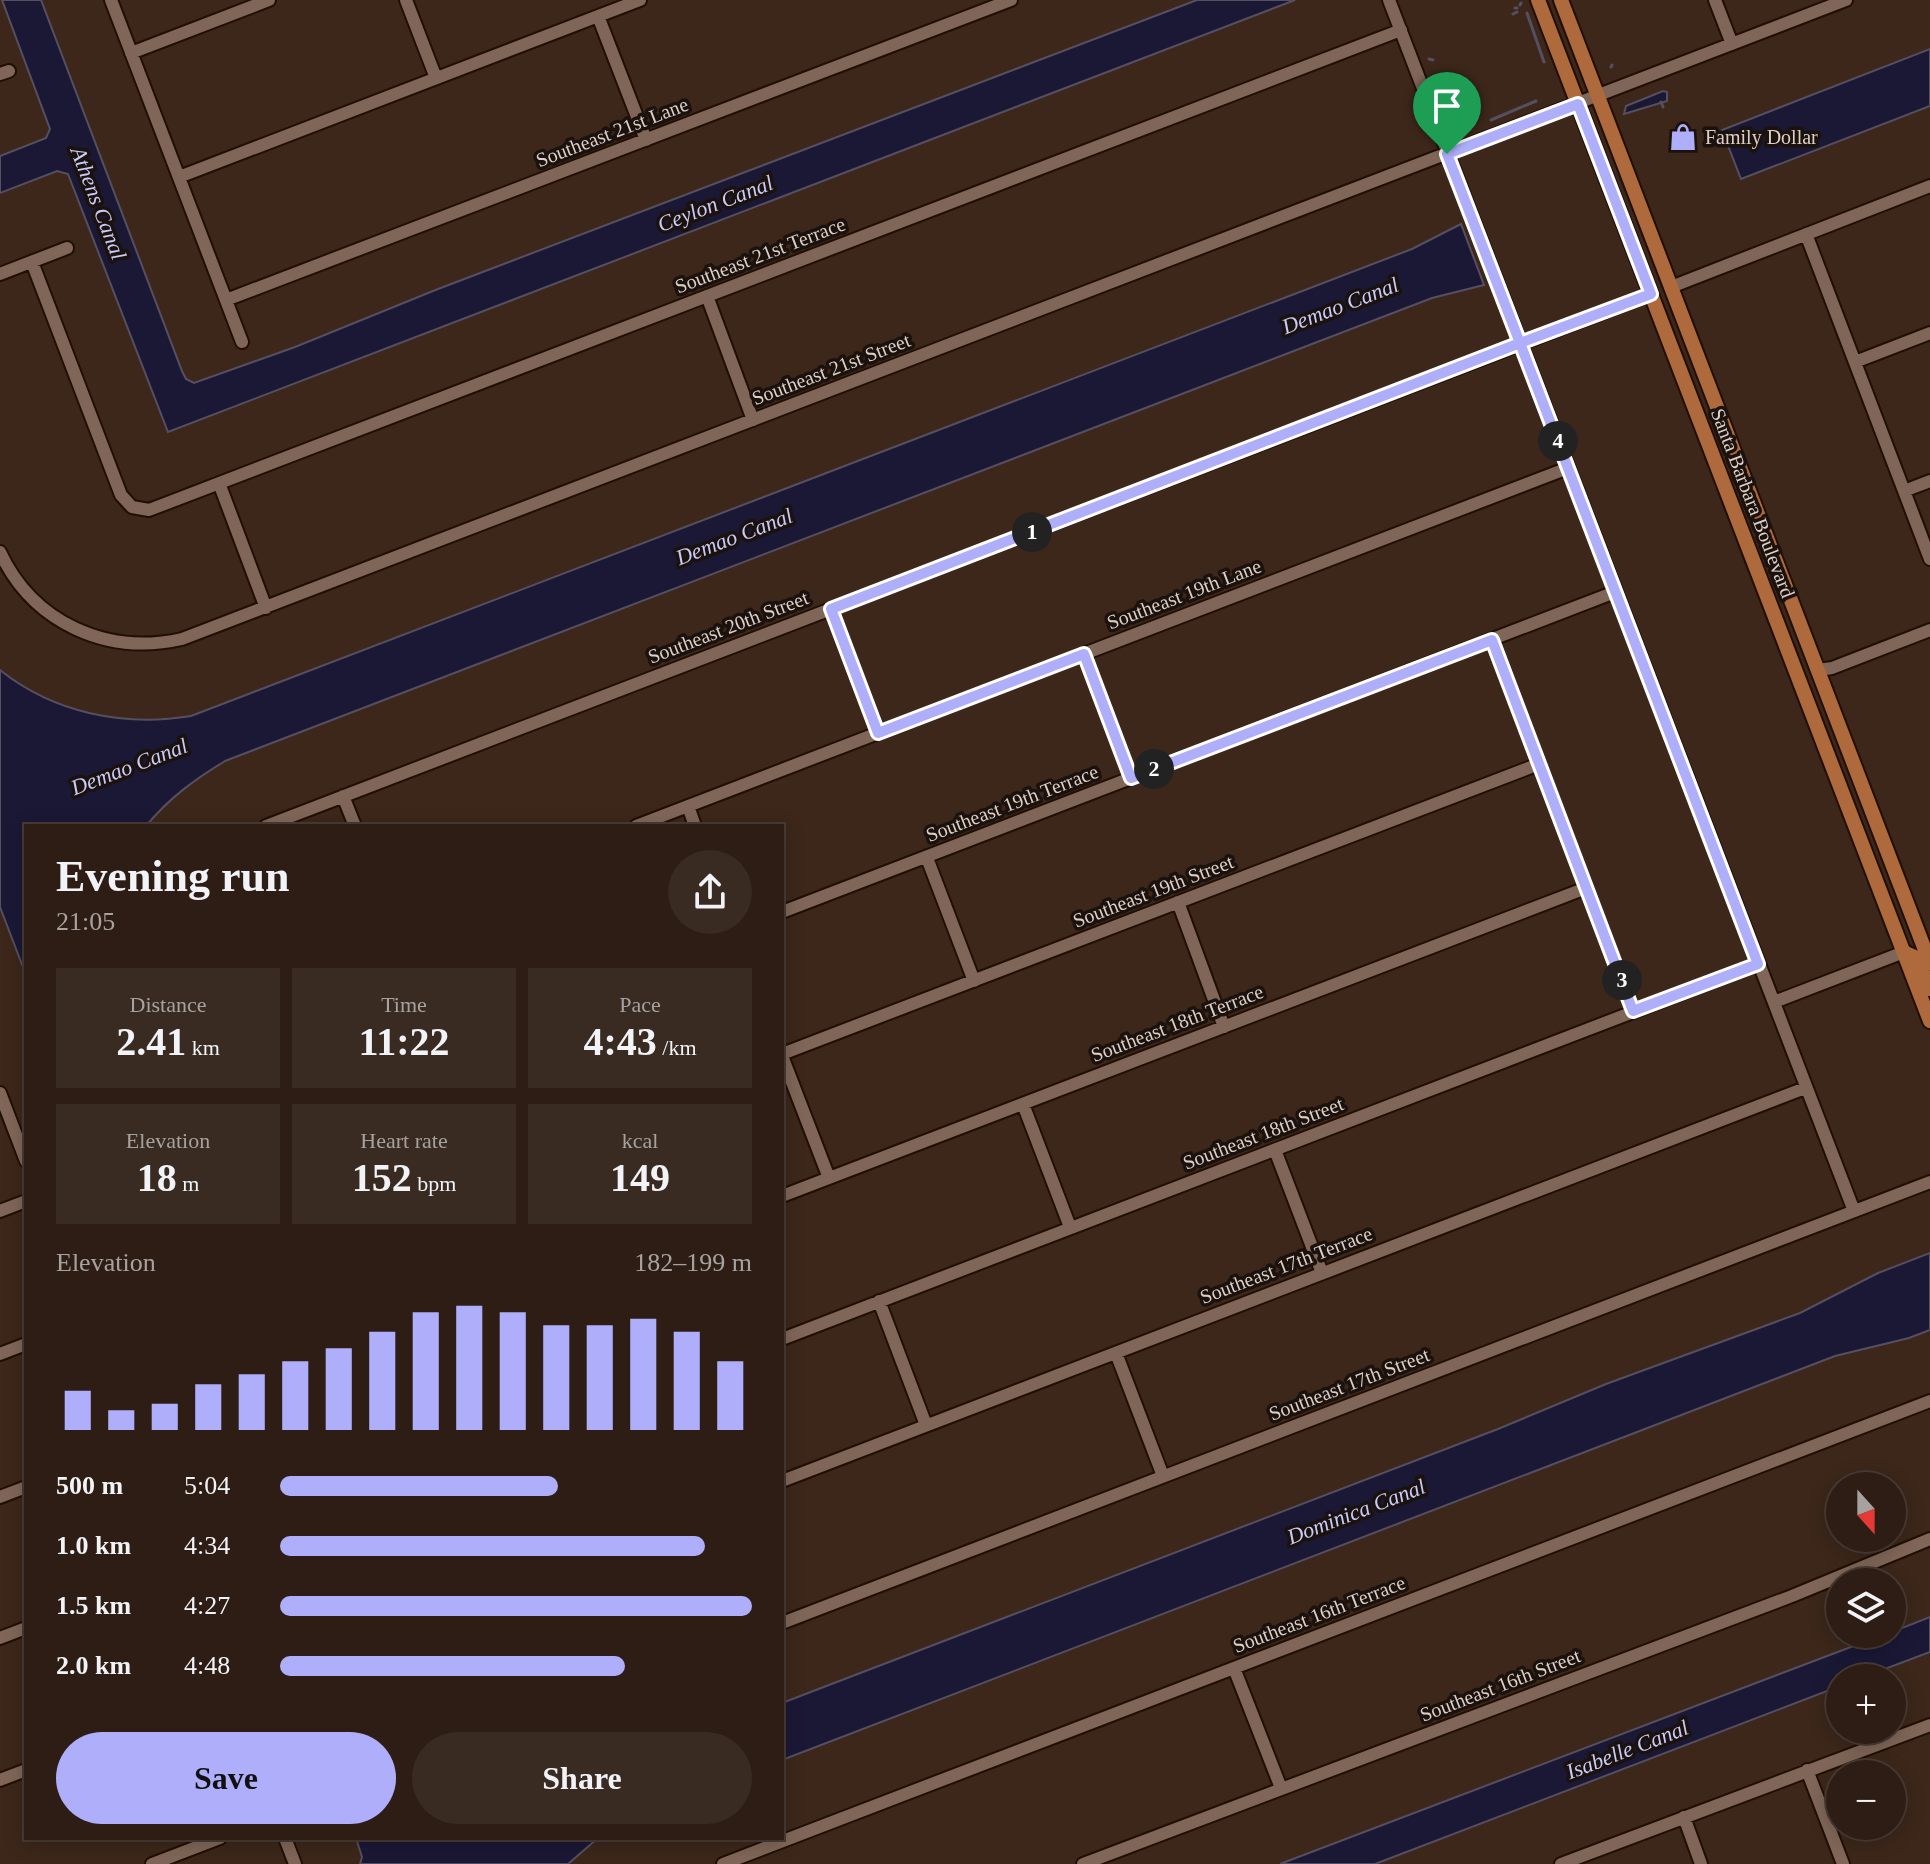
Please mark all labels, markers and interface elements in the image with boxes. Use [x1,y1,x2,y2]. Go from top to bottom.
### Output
pin [1413,72,1481,154]
icon: arrive [1425,84,1469,128]
street label: Southeast 21st Lane [533,93,691,171]
shop icon: Family Dollar [1668,122,1698,152]
place label: Family Dollar [1705,126,1818,149]
water label: Athens Canal [65,141,132,263]
water label: Ceylon Canal [654,170,776,237]
street label: Southeast 21st Terrace [672,212,848,298]
water label: Demao Canal [1277,272,1402,340]
street label: Southeast 21st Street [749,329,914,409]
street label: Santa Barbara Boulevard [1707,405,1799,601]
pin: 4 [1538,421,1578,461]
text: 4 [1553,428,1564,453]
water label: Demao Canal [671,503,796,571]
pin: 1 [1012,512,1052,552]
text: 1 [1027,519,1038,544]
street label: Southeast 19th Lane [1104,554,1264,634]
street label: Southeast 20th Street [645,586,812,668]
water label: Demao Canal [66,733,191,801]
pin: 2 [1134,749,1174,789]
text: 2 [1149,756,1160,781]
street label: Southeast 19th Terrace [923,760,1101,846]
button: share [668,850,752,934]
street label: Southeast 19th Street [1070,850,1237,932]
text: Evening run [56,852,290,901]
text: 21:05 [56,907,115,936]
pin: 3 [1602,960,1642,1000]
text: 3 [1617,967,1628,992]
street label: Southeast 18th Terrace [1088,980,1266,1066]
text: Distance [130,992,206,1017]
text: Time [381,992,427,1017]
text: Pace [619,992,661,1017]
text: 2.41 [116,1019,186,1064]
text: 11:22 [358,1019,450,1064]
text: 4:43 [583,1019,657,1064]
text: km [186,1035,220,1060]
text: /km [657,1035,697,1060]
street label: Southeast 18th Street [1180,1092,1347,1174]
text: Elevation [126,1128,210,1153]
text: Heart rate [360,1128,448,1153]
text: kcal [622,1128,658,1153]
text: 18 [137,1155,177,1200]
text: 152 [352,1155,412,1200]
text: 149 [610,1155,670,1200]
text: m [177,1171,199,1196]
text: bpm [412,1171,456,1196]
street label: Southeast 17th Terrace [1197,1222,1375,1308]
text: Elevation [56,1248,156,1277]
text: 182–199 m [634,1248,752,1277]
street label: Southeast 17th Street [1266,1343,1433,1425]
text: 500 m [56,1471,123,1500]
text: 5:04 [184,1471,230,1500]
north arrow [1826,1472,1906,1552]
map controls [1826,1472,1906,1840]
water label: Dominica Canal [1283,1474,1429,1550]
text: 1.0 km [56,1531,131,1560]
text: 4:34 [184,1531,230,1560]
button: layers [1826,1568,1906,1648]
street label: Southeast 16th Terrace [1230,1571,1408,1657]
text: 1.5 km [56,1591,131,1620]
text: 4:27 [184,1591,230,1620]
street label: Southeast 16th Street [1417,1644,1584,1726]
text: 2.0 km [56,1651,131,1680]
text: 4:48 [184,1651,230,1680]
button: + [1826,1664,1906,1744]
water label: Isabelle Canal [1562,1715,1692,1785]
button: Save [56,1732,396,1824]
button: Share [412,1732,752,1824]
button: − [1826,1760,1906,1840]

